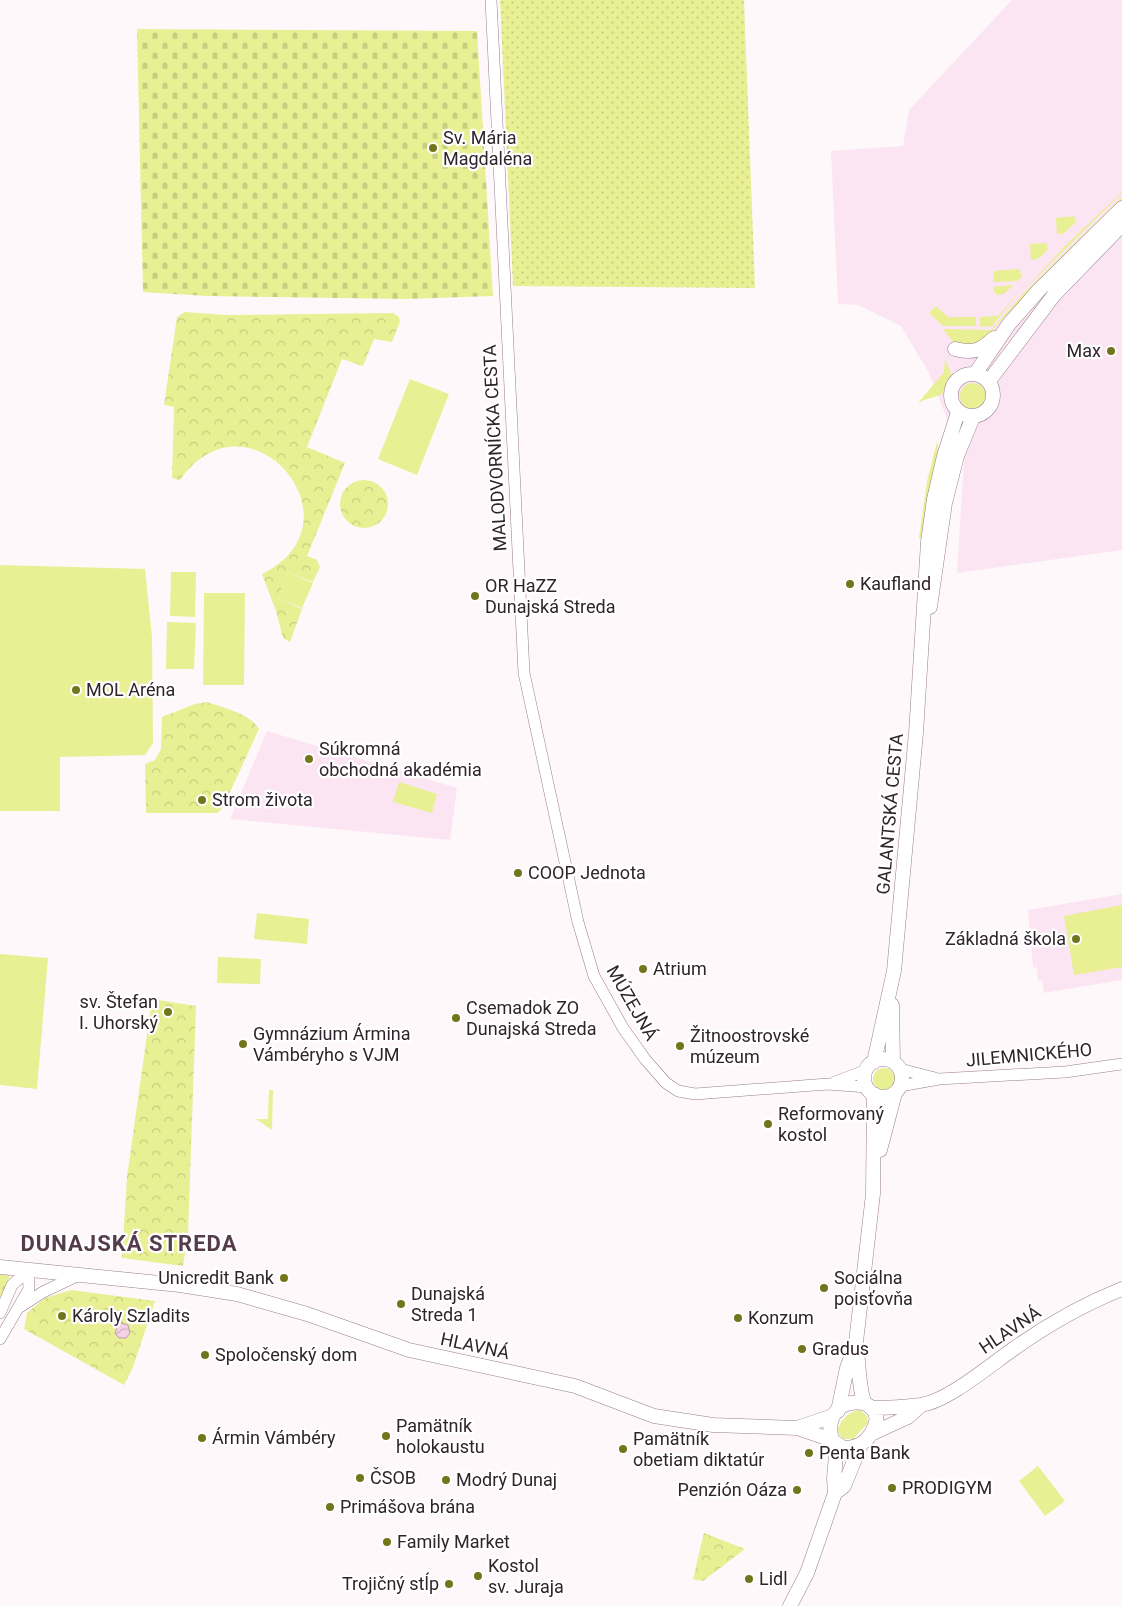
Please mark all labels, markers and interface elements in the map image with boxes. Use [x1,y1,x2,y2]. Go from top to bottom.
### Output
place label: Sv. Mária Magdaléna [443,127,532,169]
marker: Sv. Mária Magdaléna [427,142,439,154]
place label: Max [1067,340,1101,361]
street label: MALODVORNÍCKA CESTA [479,344,510,552]
marker: Max [1105,345,1117,357]
place label: Kaufland [860,573,931,594]
place label: OR HaZZ Dunajská Streda [485,575,615,617]
marker: Kaufland [844,578,856,590]
marker: OR HaZZ Dunajská Streda [469,590,481,602]
place label: MOL Aréna [86,679,175,700]
marker: MOL Aréna [70,684,82,696]
street label: GALANTSKÁ CESTA [872,732,907,895]
place label: Súkromná obchodná akadémia [319,738,482,780]
marker: Súkromná obchodná akadémia [303,753,315,765]
place label: Strom života [212,789,313,810]
marker: Strom života [196,794,208,806]
place label: COOP Jednota [528,862,646,883]
marker: COOP Jednota [512,867,524,879]
place label: Základná škola [945,928,1066,949]
marker: Základná škola [1070,933,1082,945]
place label: Atrium [653,958,707,979]
street label: MÚZEJNÁ [603,962,662,1044]
marker: Atrium [637,963,649,975]
place label: sv. Štefan I. Uhorský [79,991,158,1033]
place label: Csemadok ZO Dunajská Streda [466,997,596,1039]
marker: sv. Štefan I. Uhorský [162,1006,174,1018]
marker: Csemadok ZO Dunajská Streda [450,1012,462,1024]
place label: Gymnázium Ármina Vámbéryho s VJM [253,1023,411,1065]
place label: Žitnoostrovské múzeum [690,1025,809,1067]
marker: Gymnázium Ármina Vámbéryho s VJM [237,1038,249,1050]
street label: JILEMNICKÉHO [965,1039,1093,1070]
marker: Žitnoostrovské múzeum [674,1040,686,1052]
place label: Reformovaný kostol [778,1103,884,1145]
marker: Reformovaný kostol [762,1118,774,1130]
district label: DUNAJSKÁ STREDA [21,1231,237,1256]
place label: Unicredit Bank [158,1267,275,1288]
place label: Sociálna poisťovňa [834,1267,913,1309]
marker: Unicredit Bank [278,1272,290,1284]
marker: Sociálna poisťovňa [818,1282,830,1294]
place label: Dunajská Streda 1 [411,1283,485,1325]
marker: Dunajská Streda 1 [395,1298,407,1310]
street label: HLAVNÁ [975,1301,1045,1358]
place label: Károly Szladits [72,1305,190,1326]
place label: Konzum [748,1307,814,1328]
marker: Károly Szladits [56,1310,68,1322]
marker: Konzum [732,1312,744,1324]
street label: HLAVNÁ [439,1328,512,1363]
place label: Gradus [812,1338,869,1359]
marker: Gradus [796,1343,808,1355]
place label: Spoločenský dom [215,1344,357,1365]
marker: Spoločenský dom [199,1349,211,1361]
place label: Pamätník holokaustu [396,1415,485,1457]
place label: Ármin Vámbéry [212,1427,336,1448]
place label: Pamätník obetiam diktatúr [633,1428,764,1470]
marker: Pamätník holokaustu [380,1430,392,1442]
marker: Ármin Vámbéry [196,1432,208,1444]
place label: Penta Bank [819,1442,911,1463]
marker: Pamätník obetiam diktatúr [617,1443,629,1455]
marker: Penta Bank [803,1447,815,1459]
place label: ČSOB [370,1467,416,1488]
place label: Modrý Dunaj [456,1469,557,1490]
marker: ČSOB [354,1472,366,1484]
marker: Modrý Dunaj [440,1474,452,1486]
place label: PRODIGYM [902,1477,992,1498]
place label: Penzión Oáza [677,1479,787,1500]
marker: PRODIGYM [886,1482,898,1494]
marker: Penzión Oáza [791,1484,803,1496]
place label: Primášova brána [340,1496,475,1517]
marker: Primášova brána [324,1501,336,1513]
place label: Family Market [397,1531,510,1552]
marker: Family Market [381,1536,393,1548]
place label: Kostol sv. Juraja [488,1555,564,1597]
place label: Lidl [759,1568,788,1589]
marker: Kostol sv. Juraja [472,1570,484,1582]
place label: Trojičný stĺp [342,1572,439,1594]
marker: Lidl [743,1573,755,1585]
marker: Trojičný stĺp [443,1578,455,1590]

